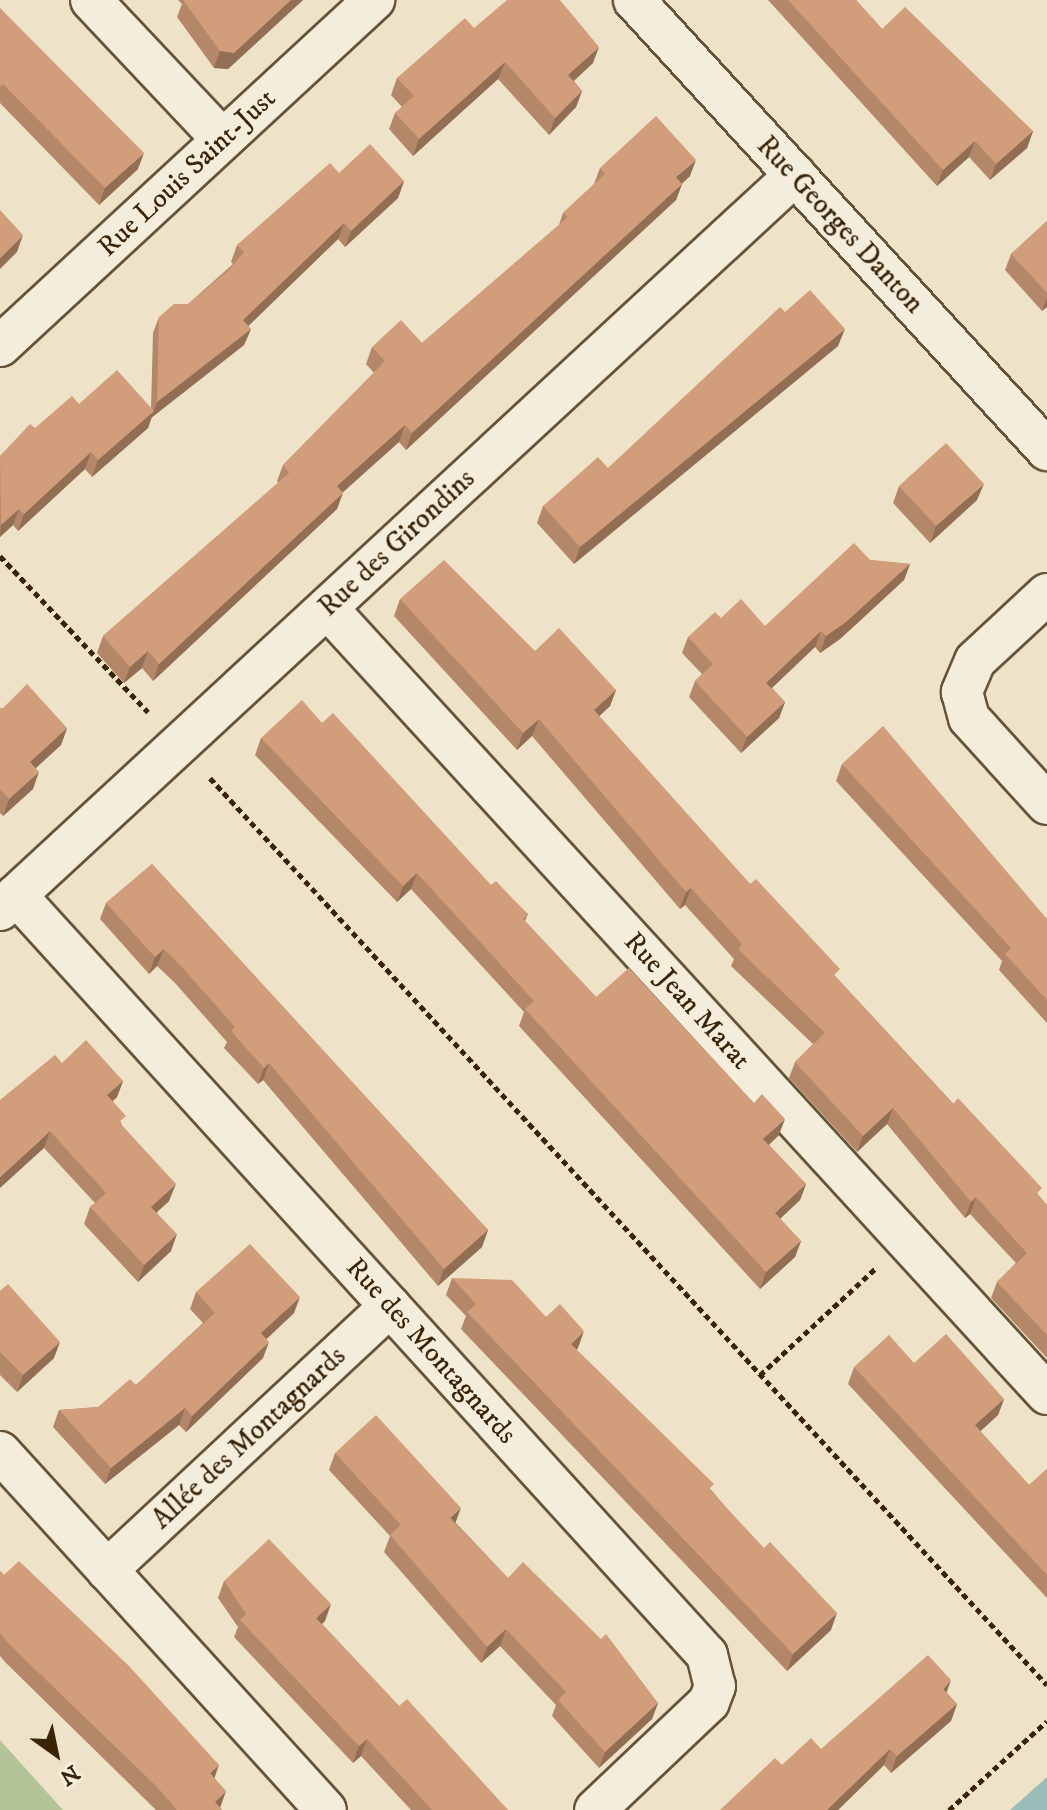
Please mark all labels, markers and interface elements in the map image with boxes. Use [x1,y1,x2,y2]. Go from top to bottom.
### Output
street label: Rue Louis Saint-Just [91,82,283,264]
street label: Rue Georges Danton [749,129,931,321]
street label: Rue des Girondins [312,462,482,624]
street label: Rue Jean Marat [617,925,757,1077]
street label: Rue des Montagnards [339,1251,523,1451]
street label: Allée des Montagnards [145,1340,353,1536]
north arrow [16,1714,96,1794]
text: N [54,1758,84,1791]

